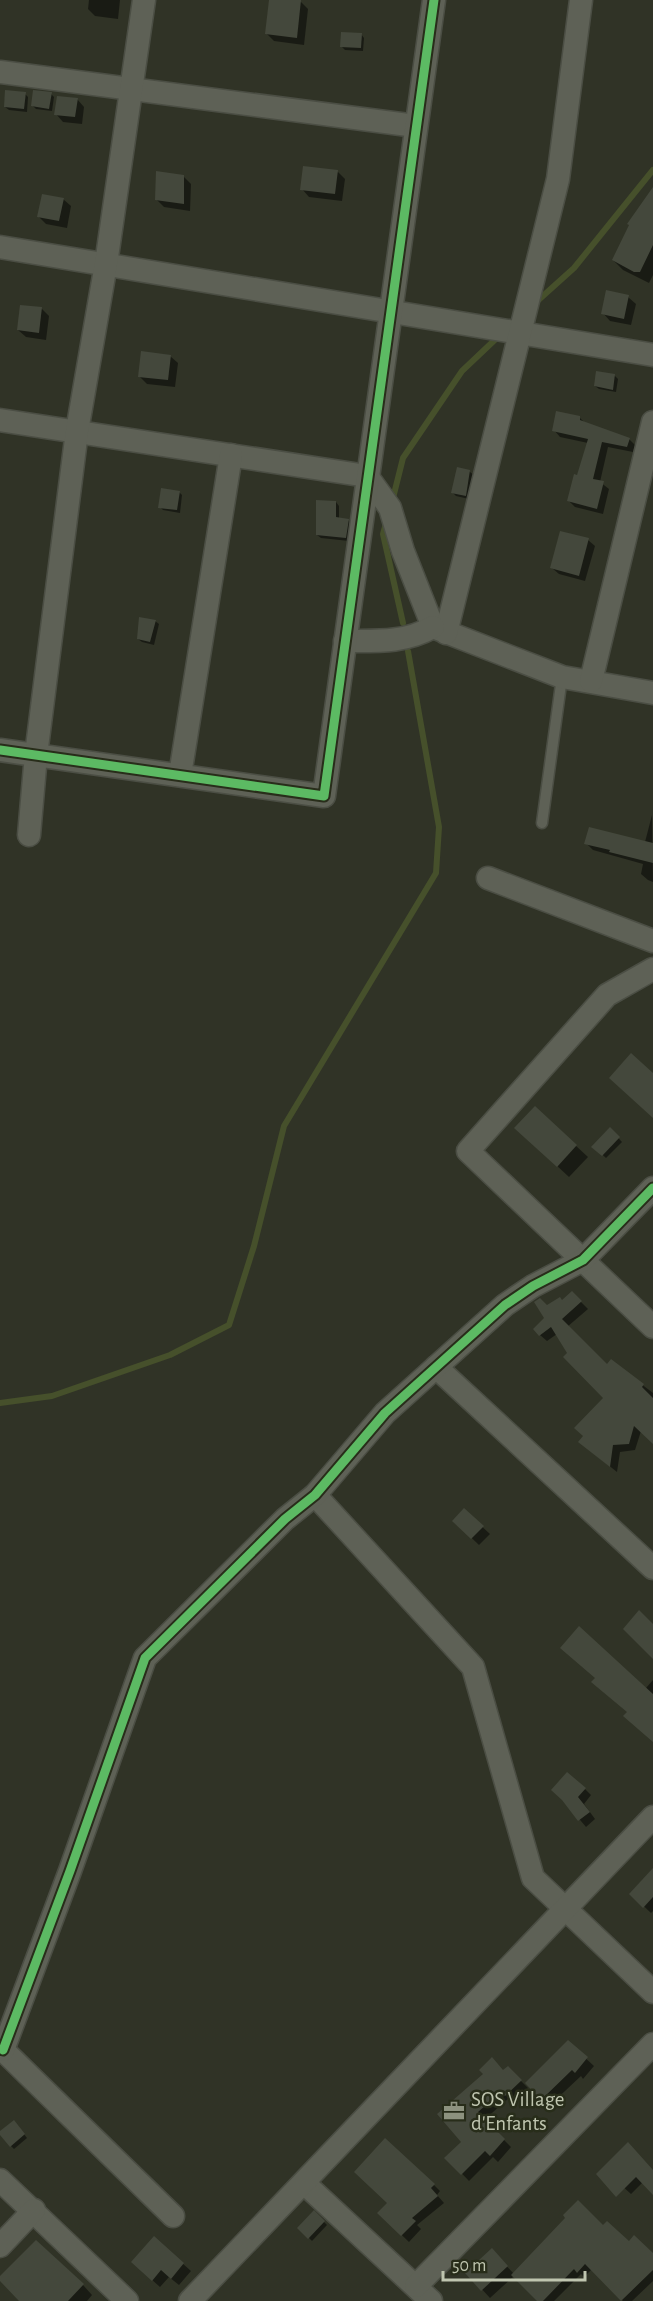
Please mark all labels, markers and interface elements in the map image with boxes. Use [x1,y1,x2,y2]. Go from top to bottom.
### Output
place label: SOS Village d'Enfants [471,2089,565,2134]
office icon: SOS Village d'Enfants [442,2099,466,2123]
scale bar [443,2244,586,2282]
text: 50 m [452,2257,486,2275]

